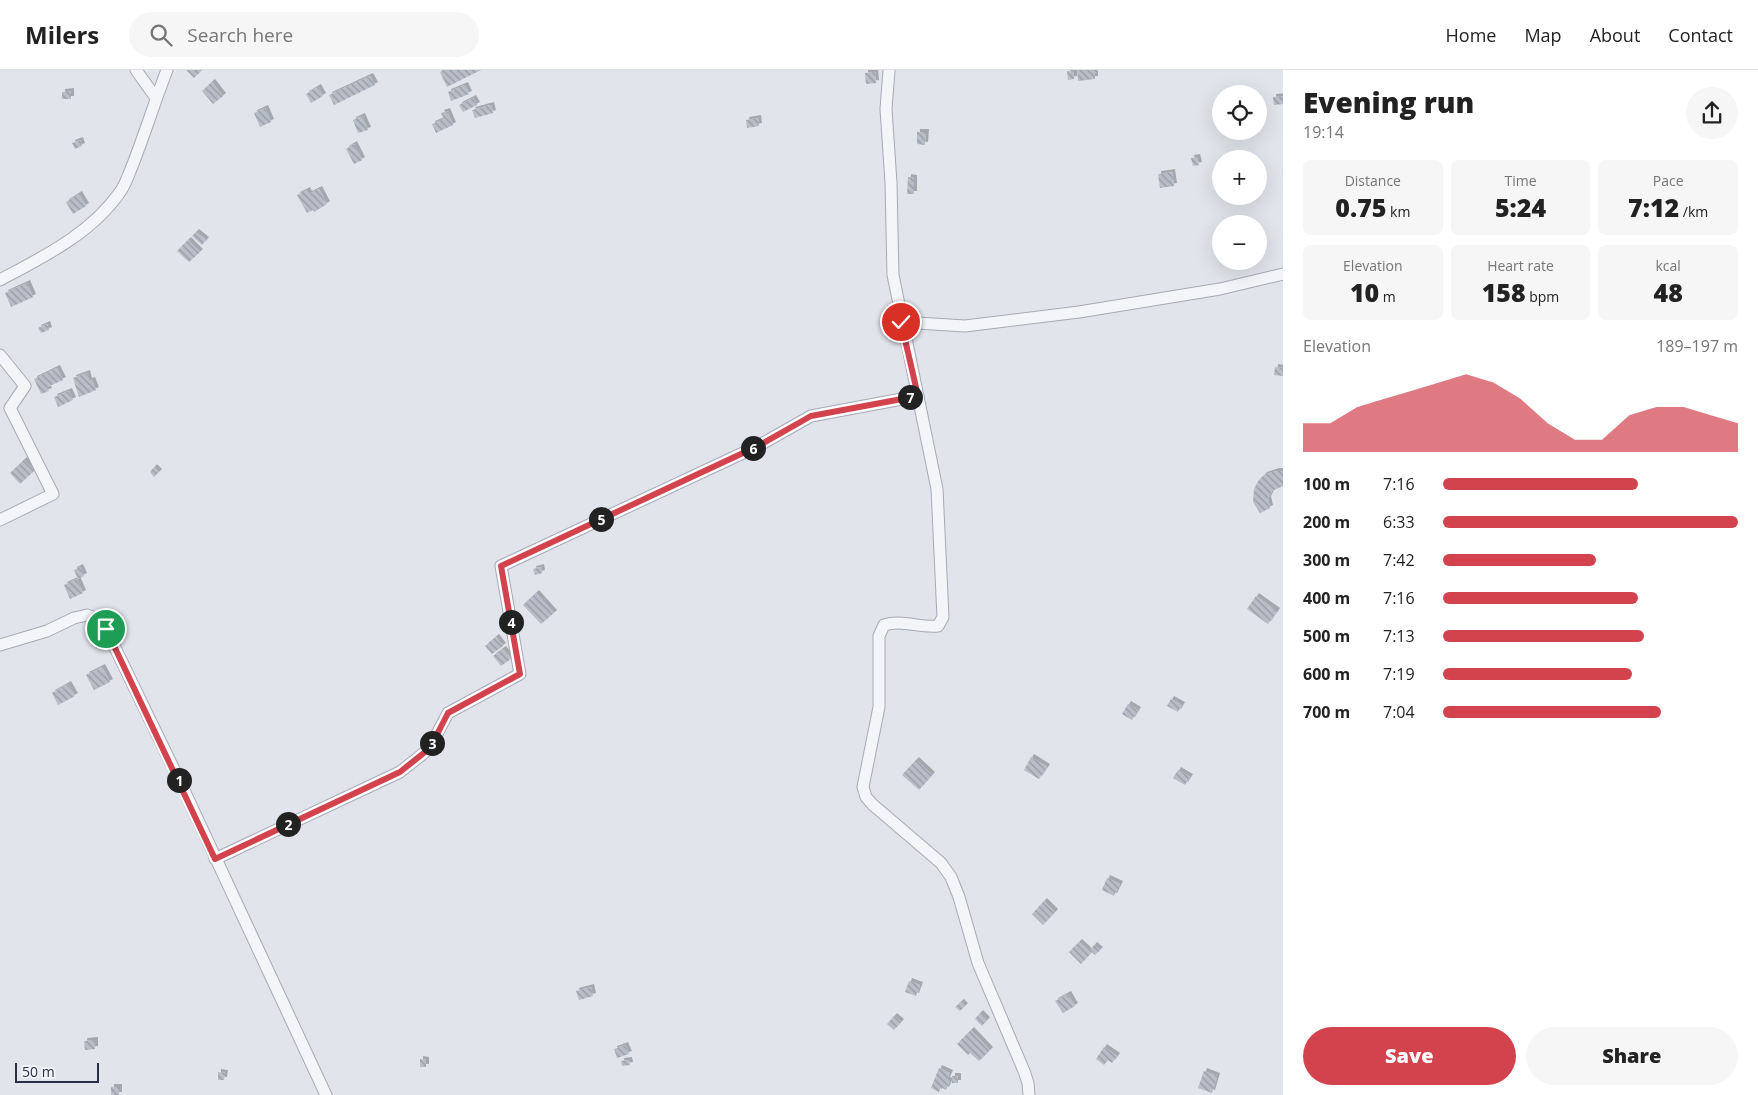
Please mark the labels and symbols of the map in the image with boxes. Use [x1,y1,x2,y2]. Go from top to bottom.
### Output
pin [880,301,922,343]
pin: 7 [898,384,922,410]
pin: 6 [740,436,766,460]
pin: 5 [588,506,614,532]
pin [85,608,127,650]
pin: 4 [498,610,524,634]
pin: 3 [420,730,444,756]
pin: 1 [166,768,192,792]
pin: 2 [276,812,300,836]
scale bar [15,1060,99,1083]

